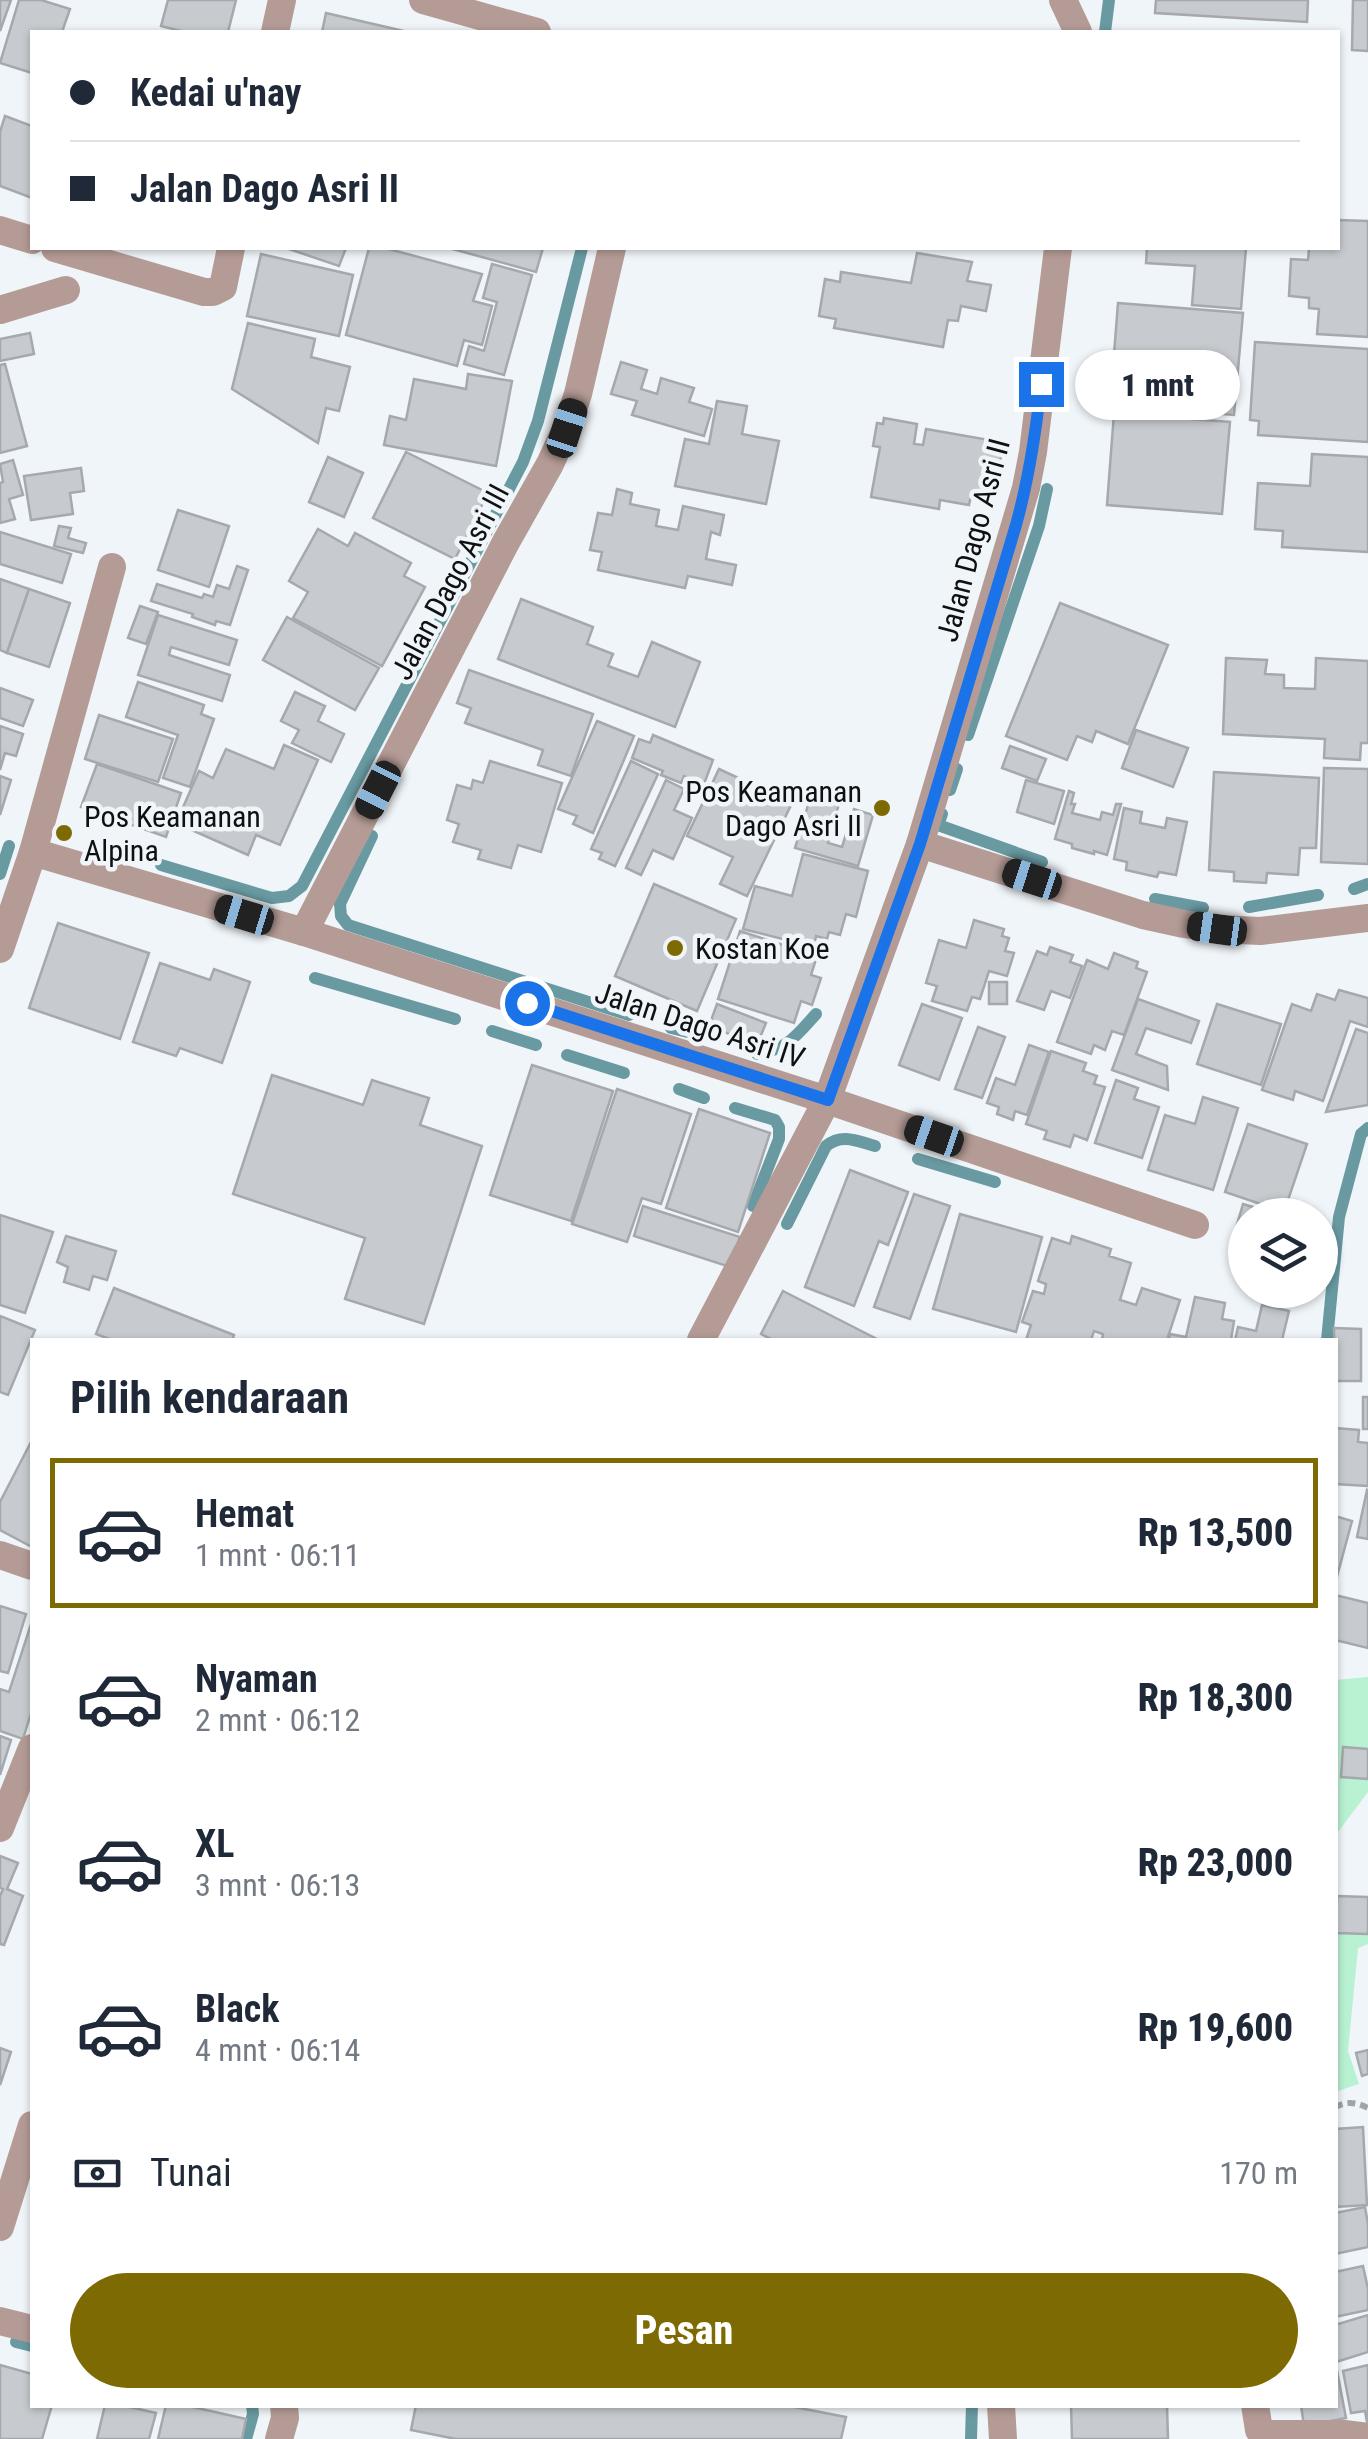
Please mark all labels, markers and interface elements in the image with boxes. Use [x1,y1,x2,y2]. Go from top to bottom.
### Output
text: Kedai u'nay [130,71,302,115]
text: Jalan Dago Asri II [130,167,399,211]
callout: 1 mnt [1076,349,1241,419]
route end [1019,362,1064,407]
text: 1 mnt [1121,366,1194,404]
car [543,395,591,461]
street label: Jalan Dago Asri II [929,435,1017,645]
street label: Jalan Dago Asri III [384,478,516,686]
car [351,756,405,824]
place label: Pos Keamanan Dago Asri II [685,774,862,843]
marker: Pos Keamanan Dago Asri II [871,797,893,819]
place label: Pos Keamanan Alpina [84,799,261,868]
marker: Pos Keamanan Alpina [53,822,75,844]
car [999,855,1065,903]
car [211,892,277,938]
car [1185,910,1249,948]
place label: Kostan Koe [695,931,829,966]
marker: Kostan Koe [664,937,686,959]
street label: Jalan Dago Asri IV [591,975,809,1075]
route start [505,981,550,1026]
car [901,1112,967,1160]
map controls [1228,1198,1338,1308]
button: layers [1228,1198,1338,1308]
text: Pilih kendaraan [70,1371,349,1424]
icon: car [75,1488,165,1578]
text: Hemat [195,1492,294,1536]
text: Rp 13,500 [1138,1511,1293,1555]
text: 1 mnt · 06:11 [195,1536,360,1574]
icon: car [75,1653,165,1743]
text: Nyaman [195,1657,318,1701]
text: Rp 18,300 [1138,1676,1293,1720]
text: 2 mnt · 06:12 [195,1701,360,1739]
icon: car [75,1818,165,1908]
text: XL [195,1822,234,1866]
text: Rp 23,000 [1138,1841,1293,1885]
text: 3 mnt · 06:13 [195,1866,360,1904]
icon: car [75,1983,165,2073]
text: Black [195,1987,279,2031]
text: Rp 19,600 [1138,2006,1293,2050]
text: 4 mnt · 06:14 [195,2031,360,2069]
icon: cash [70,2146,125,2201]
text: Tunai [150,2151,232,2195]
text: 170 m [1219,2154,1298,2192]
button: Pesan [70,2273,1298,2388]

